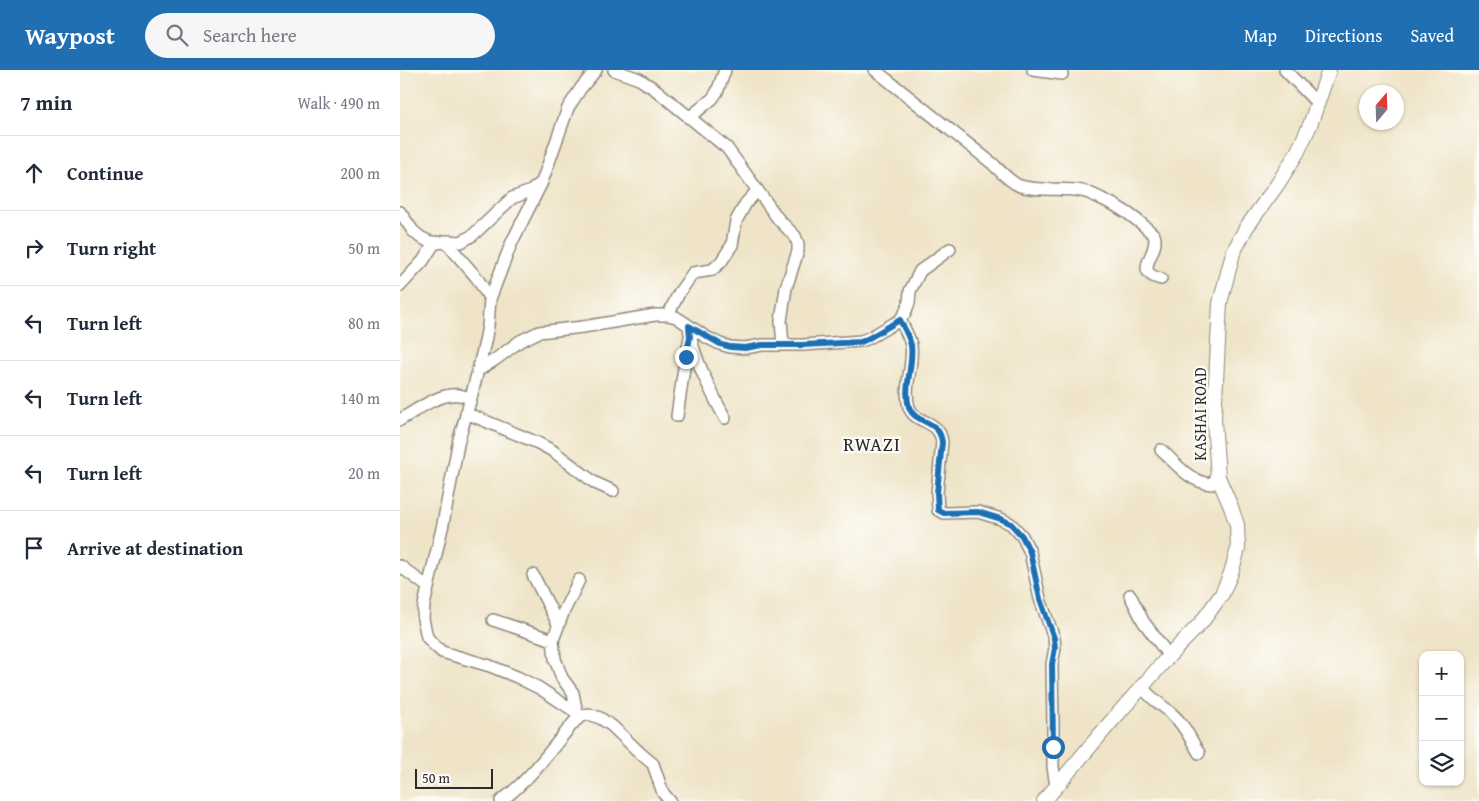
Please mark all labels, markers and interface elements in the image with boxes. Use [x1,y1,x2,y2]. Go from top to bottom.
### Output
search box [145,13,495,58]
text: Waypost [25,18,115,53]
icon: search [163,21,191,49]
text: Search here [203,21,297,49]
text: Map [1244,22,1277,49]
text: Directions [1305,22,1382,49]
text: Saved [1410,22,1454,49]
north arrow [1359,85,1404,130]
text: 7 min [20,87,72,118]
text: Walk · 490 m [297,91,380,115]
icon: ahead [20,159,48,187]
text: Continue [67,159,144,187]
text: 200 m [340,161,380,185]
icon: right [20,234,48,262]
text: Turn right [67,234,156,262]
text: 50 m [348,236,380,260]
icon: left [20,309,48,337]
text: Turn left [67,309,142,337]
text: 80 m [348,311,380,335]
route end [675,346,698,369]
street label: KASHAI ROAD [1188,367,1212,461]
icon: left [20,384,48,412]
text: Turn left [67,384,142,412]
text: 140 m [340,386,380,410]
district label: RWAZI [843,430,901,458]
icon: left [20,459,48,487]
text: Turn left [67,459,142,487]
text: 20 m [348,461,380,485]
icon: arrive [20,534,48,562]
text: Arrive at destination [67,534,243,562]
map controls [1419,651,1464,786]
button: + [1419,651,1464,696]
button: − [1419,696,1464,741]
route start [1042,736,1065,759]
button: layers [1419,741,1464,786]
scale bar [415,766,492,789]
text: 50 m [422,768,450,788]

